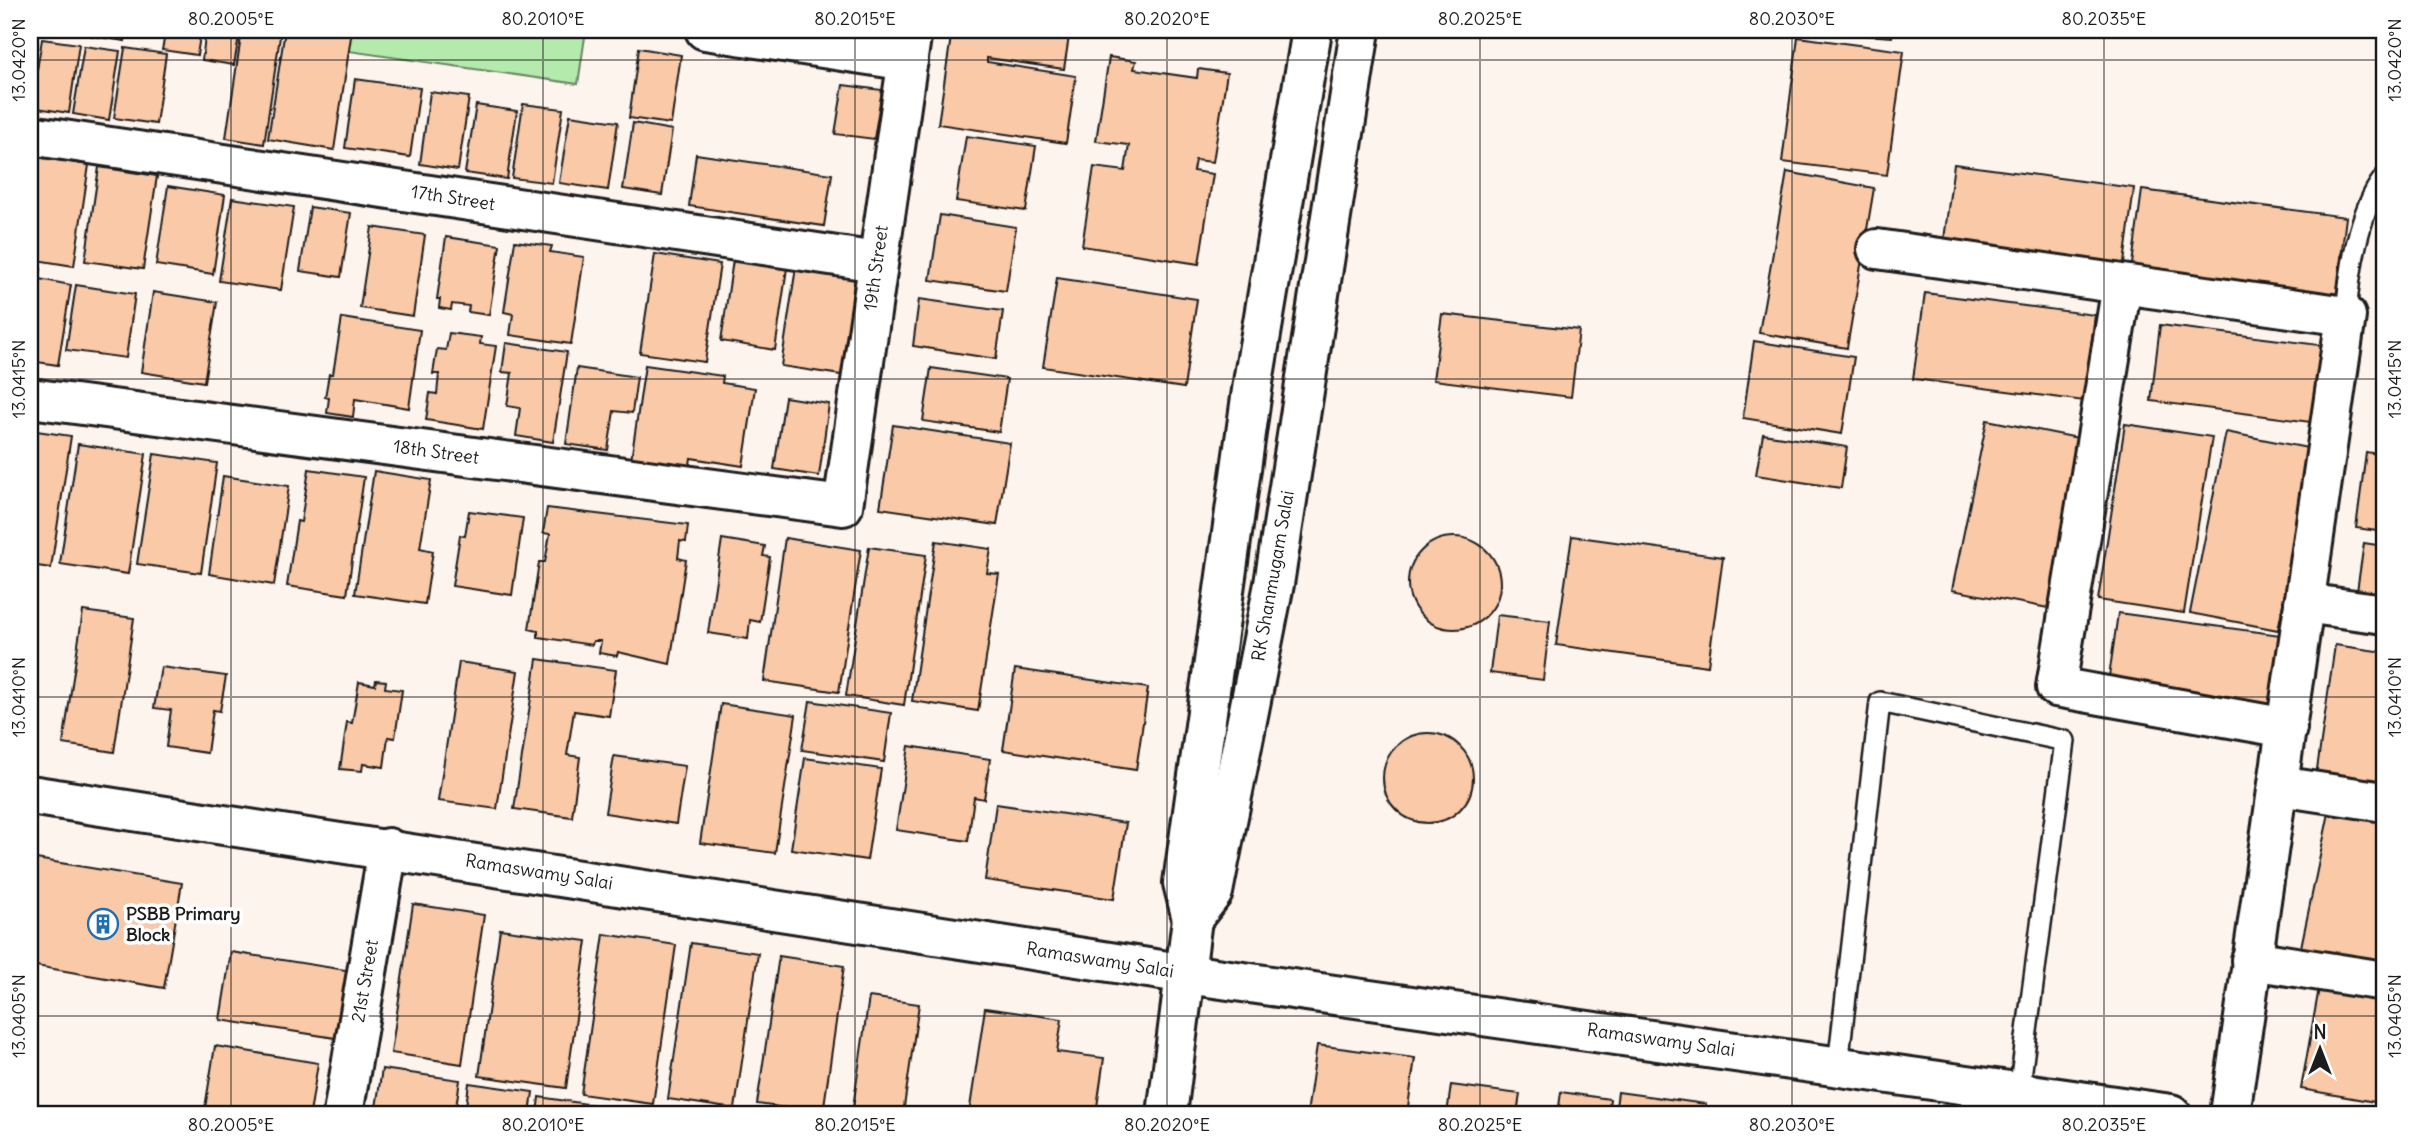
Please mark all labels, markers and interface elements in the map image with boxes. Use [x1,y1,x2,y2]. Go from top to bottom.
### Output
text: 80.2005°E [188,7,274,30]
text: 80.2010°E [501,7,585,30]
text: 80.2015°E [814,7,896,30]
text: 80.2020°E [1124,7,1210,30]
text: 80.2025°E [1438,7,1522,30]
text: 80.2030°E [1749,7,1835,30]
text: 80.2035°E [2062,7,2146,30]
text: 13.0420°N [7,18,30,102]
text: 13.0420°N [2383,18,2406,102]
street label: 17th Street [409,180,497,215]
street label: 19th Street [858,224,893,312]
text: 13.0415°N [7,339,30,419]
text: 13.0415°N [2383,339,2406,419]
street label: 18th Street [392,434,480,469]
street label: RK Shanmugam Salai [1246,489,1299,663]
text: 13.0410°N [7,657,30,737]
text: 13.0410°N [2383,657,2406,737]
street label: Ramaswamy Salai [464,848,615,895]
place label: PSBB Primary Block [126,902,241,946]
building icon: PSBB Primary Block [86,907,120,941]
street label: Ramaswamy Salai [1025,936,1176,983]
street label: 21st Street [346,938,383,1024]
text: 13.0405°N [7,974,30,1058]
text: 13.0405°N [2383,974,2406,1058]
north arrow [2284,1014,2354,1084]
street label: Ramaswamy Salai [1586,1018,1737,1061]
text: N [2313,1020,2327,1044]
text: 80.2005°E [188,1113,274,1136]
text: 80.2010°E [501,1113,585,1136]
text: 80.2015°E [814,1113,896,1136]
text: 80.2020°E [1124,1113,1210,1136]
text: 80.2025°E [1438,1113,1522,1136]
text: 80.2030°E [1749,1113,1835,1136]
text: 80.2035°E [2062,1113,2146,1136]

